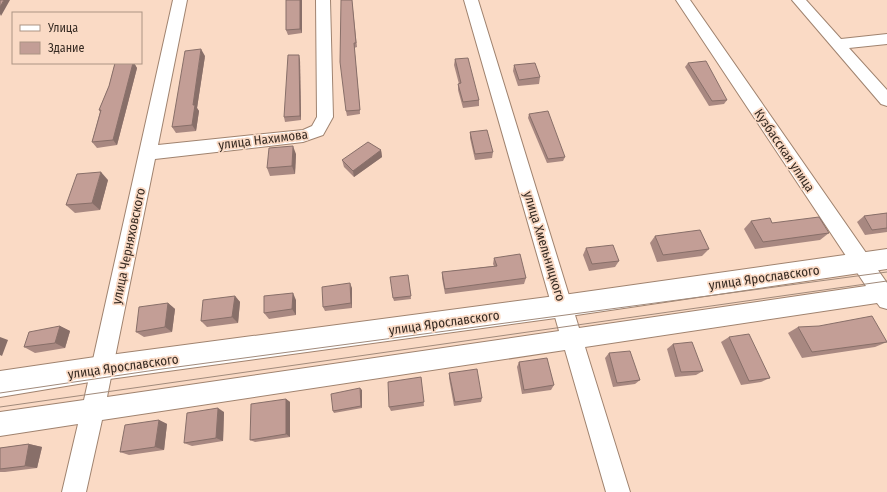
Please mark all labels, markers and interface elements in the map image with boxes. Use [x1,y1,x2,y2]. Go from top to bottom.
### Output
legend [12,12,142,64]
text: Улица [47,21,78,35]
text: Здание [48,41,84,55]
street label: Кузбасская улица [751,106,818,194]
street label: улица Нахимова [217,127,309,152]
street label: улица Черняховского [109,187,148,306]
street label: улица Хмельницкого [521,189,568,303]
street label: улица Ярославского [708,262,820,293]
street label: улица Ярославского [388,307,500,338]
street label: улица Ярославского [67,351,179,382]

